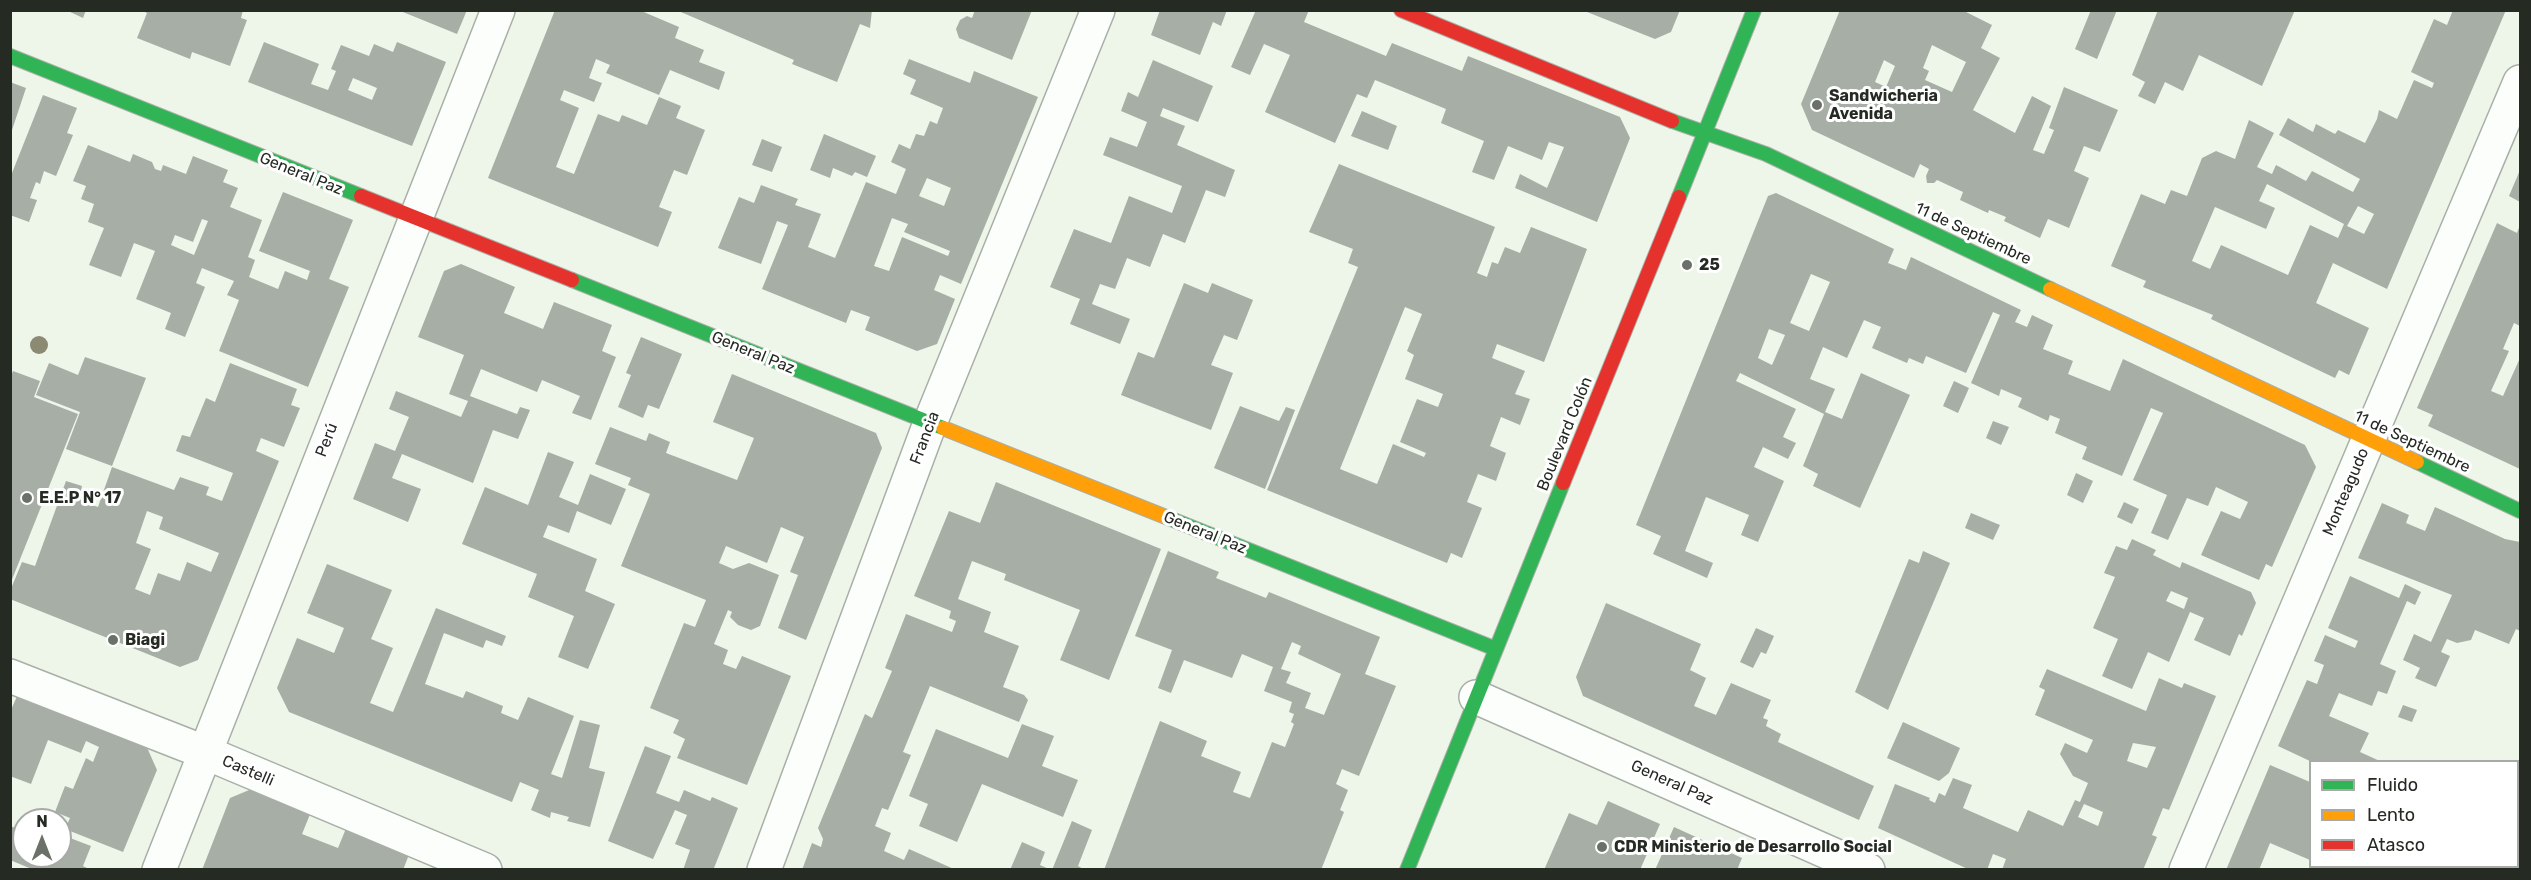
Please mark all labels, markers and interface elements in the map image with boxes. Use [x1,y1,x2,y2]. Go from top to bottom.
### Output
place label: Sandwicheria Avenida [1829,86,1938,124]
marker: Sandwicheria Avenida [1810,98,1824,112]
street label: General Paz [257,149,345,199]
street label: 11 de Septiembre [1912,199,2034,269]
place label: 25 [1699,255,1720,275]
marker: 25 [1680,258,1694,272]
street label: General Paz [709,328,797,378]
street label: Boulevard Colón [1533,374,1597,494]
street label: 11 de Septiembre [2351,407,2473,477]
street label: Francia [906,409,944,467]
street label: Perú [312,420,342,460]
street label: Monteagudo [2319,445,2373,539]
place label: E.E.P N° 17 [39,488,121,508]
marker: E.E.P N° 17 [20,491,34,505]
street label: General Paz [1161,508,1249,558]
place label: Biagi [125,630,165,650]
marker: Biagi [106,633,120,647]
street label: Castelli [219,752,277,790]
street label: General Paz [1628,756,1716,810]
legend [2309,760,2519,868]
text: Fluido [2367,774,2418,796]
text: Lento [2367,804,2415,826]
north arrow [12,808,72,868]
text: N [36,812,48,831]
text: Atasco [2367,834,2425,856]
place label: CDR Ministerio de Desarrollo Social [1614,837,1892,857]
marker: CDR Ministerio de Desarrollo Social [1595,840,1609,854]

